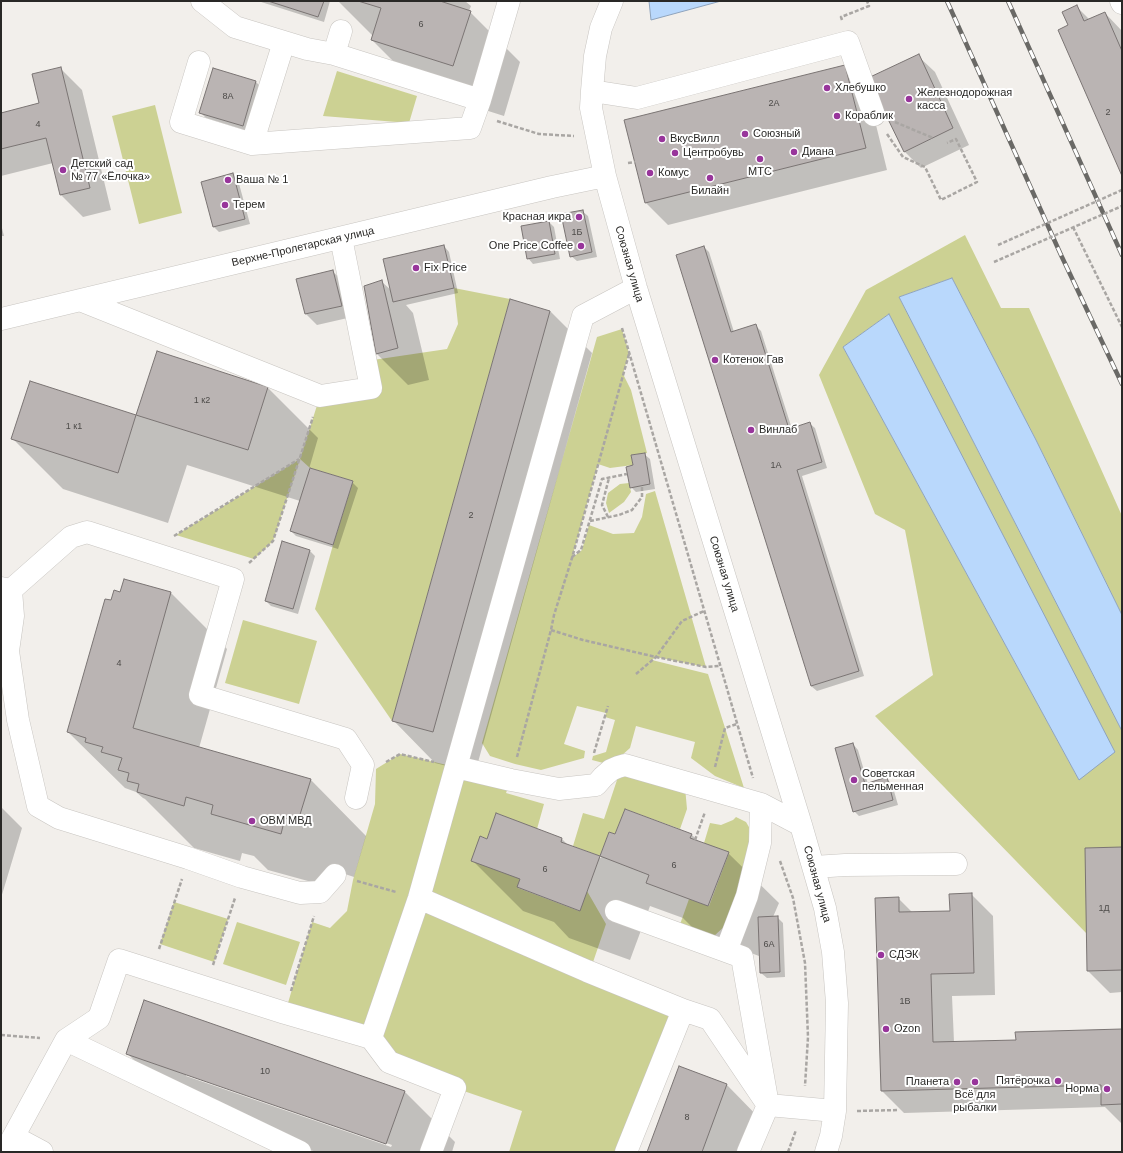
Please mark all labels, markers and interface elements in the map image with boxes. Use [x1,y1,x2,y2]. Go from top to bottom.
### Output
house number: 6 [418,20,424,30]
place label: Хлебушко [835,81,886,95]
marker: Хлебушко [822,83,832,93]
place label: Железнодорожная касса [917,86,1012,112]
house number: 8А [222,92,234,102]
marker: Железнодорожная касса [904,94,914,104]
house number: 2А [768,99,780,109]
house number: 2 [1105,108,1111,118]
place label: Кораблик [845,109,893,123]
marker: Кораблик [832,111,842,121]
house number: 4 [35,120,41,130]
place label: Союзный [753,127,800,141]
marker: Союзный [740,129,750,139]
place label: ВкусВилл [670,132,719,146]
marker: ВкусВилл [657,134,667,144]
place label: Диана [802,145,834,159]
place label: Центробувь [683,146,744,160]
marker: Диана [789,147,799,157]
marker: Центробувь [670,148,680,158]
marker: МТС [755,154,765,164]
place label: Детский сад № 77 «Ёлочка» [71,157,150,183]
marker: Детский сад № 77 «Ёлочка» [58,165,68,175]
place label: МТС [748,165,772,179]
place label: Комус [658,166,689,180]
marker: Комус [645,168,655,178]
place label: Ваша № 1 [236,173,288,187]
marker: Билайн [705,173,715,183]
marker: Ваша № 1 [223,175,233,185]
place label: Билайн [691,184,729,198]
place label: Терем [233,198,265,212]
marker: Терем [220,200,230,210]
place label: Красная икра [502,210,571,224]
marker: Красная икра [574,212,584,222]
street label: Верхне-Пролетарская улица [230,224,376,270]
street label: Союзная улица [612,224,646,304]
house number: 1Б [572,228,582,238]
place label: One Price Coffee [489,239,573,253]
marker: One Price Coffee [576,241,586,251]
place label: Fix Price [424,261,467,275]
marker: Fix Price [411,263,421,273]
place label: Котенок Гав [723,353,784,367]
marker: Котенок Гав [710,355,720,365]
house number: 1 к2 [194,396,210,406]
house number: 1 к1 [66,422,82,432]
place label: Винлаб [759,423,797,437]
marker: Винлаб [746,425,756,435]
house number: 1А [770,461,782,471]
house number: 2 [468,511,474,521]
street label: Союзная улица [706,534,742,614]
house number: 4 [116,659,122,669]
place label: Советская пельменная [862,767,924,793]
marker: Советская пельменная [849,775,859,785]
place label: ОВМ МВД [260,814,312,828]
marker: ОВМ МВД [247,816,257,826]
street label: Союзная улица [800,844,834,924]
house number: 6 [671,861,677,871]
house number: 6 [542,865,548,875]
house number: 1Д [1098,904,1110,914]
house number: 6А [763,940,775,950]
place label: СДЭК [889,948,918,962]
marker: СДЭК [876,950,886,960]
house number: 1В [899,997,911,1007]
place label: Ozon [894,1022,920,1036]
marker: Ozon [881,1024,891,1034]
house number: 10 [260,1067,270,1077]
place label: Пятёрочка [996,1074,1050,1088]
place label: Планета [906,1075,949,1089]
marker: Пятёрочка [1053,1076,1063,1086]
marker: Планета [952,1077,962,1087]
marker: Всё для рыбалки [970,1077,980,1087]
place label: Норма [1065,1082,1099,1096]
marker: Норма [1102,1084,1112,1094]
place label: Всё для рыбалки [953,1088,997,1114]
house number: 8 [684,1113,690,1123]

